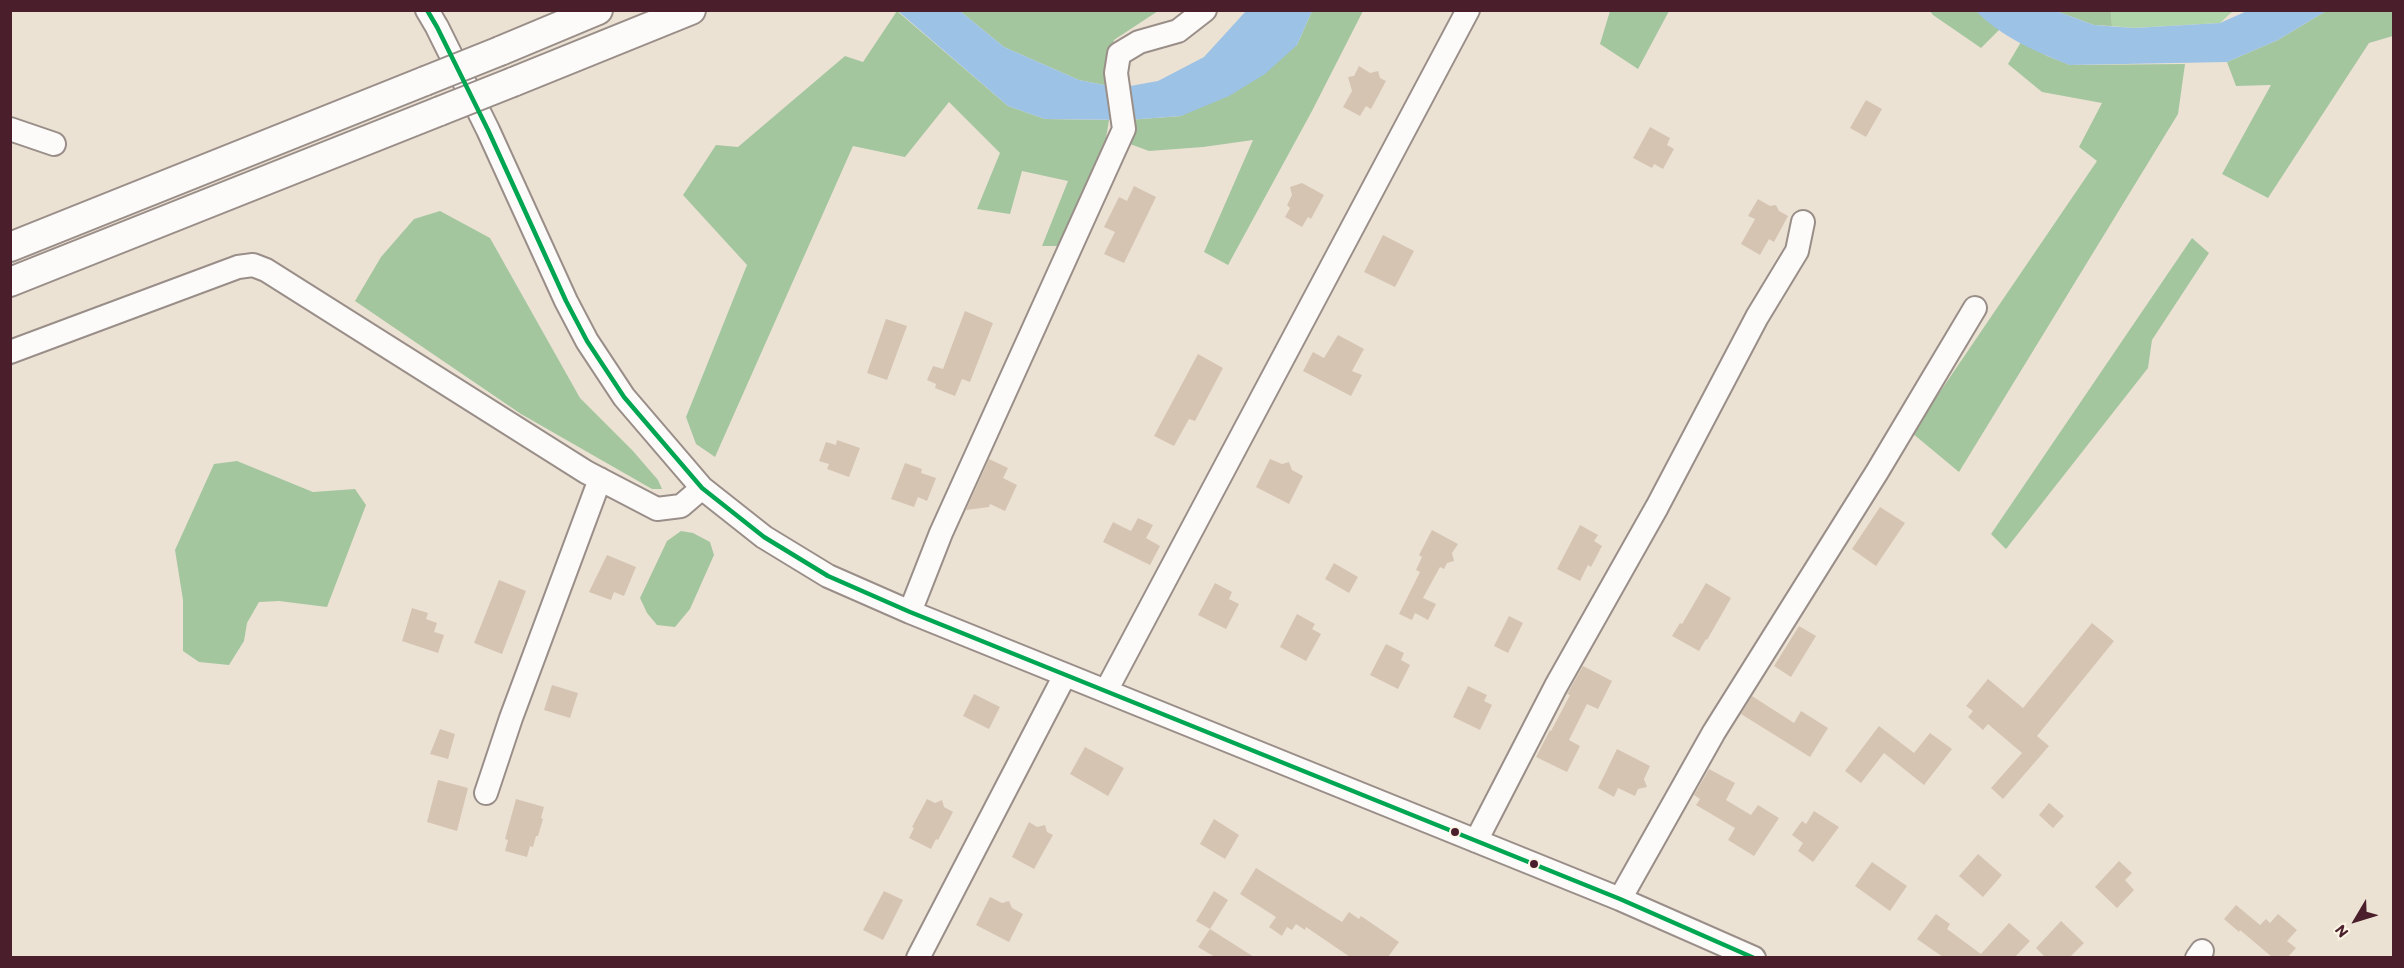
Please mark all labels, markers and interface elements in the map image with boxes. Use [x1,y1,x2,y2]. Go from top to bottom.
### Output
unlabelled marker [1449,826,1461,838]
unlabelled marker [1528,858,1540,870]
north arrow [2326,890,2386,950]
text: N [2331,921,2352,941]

